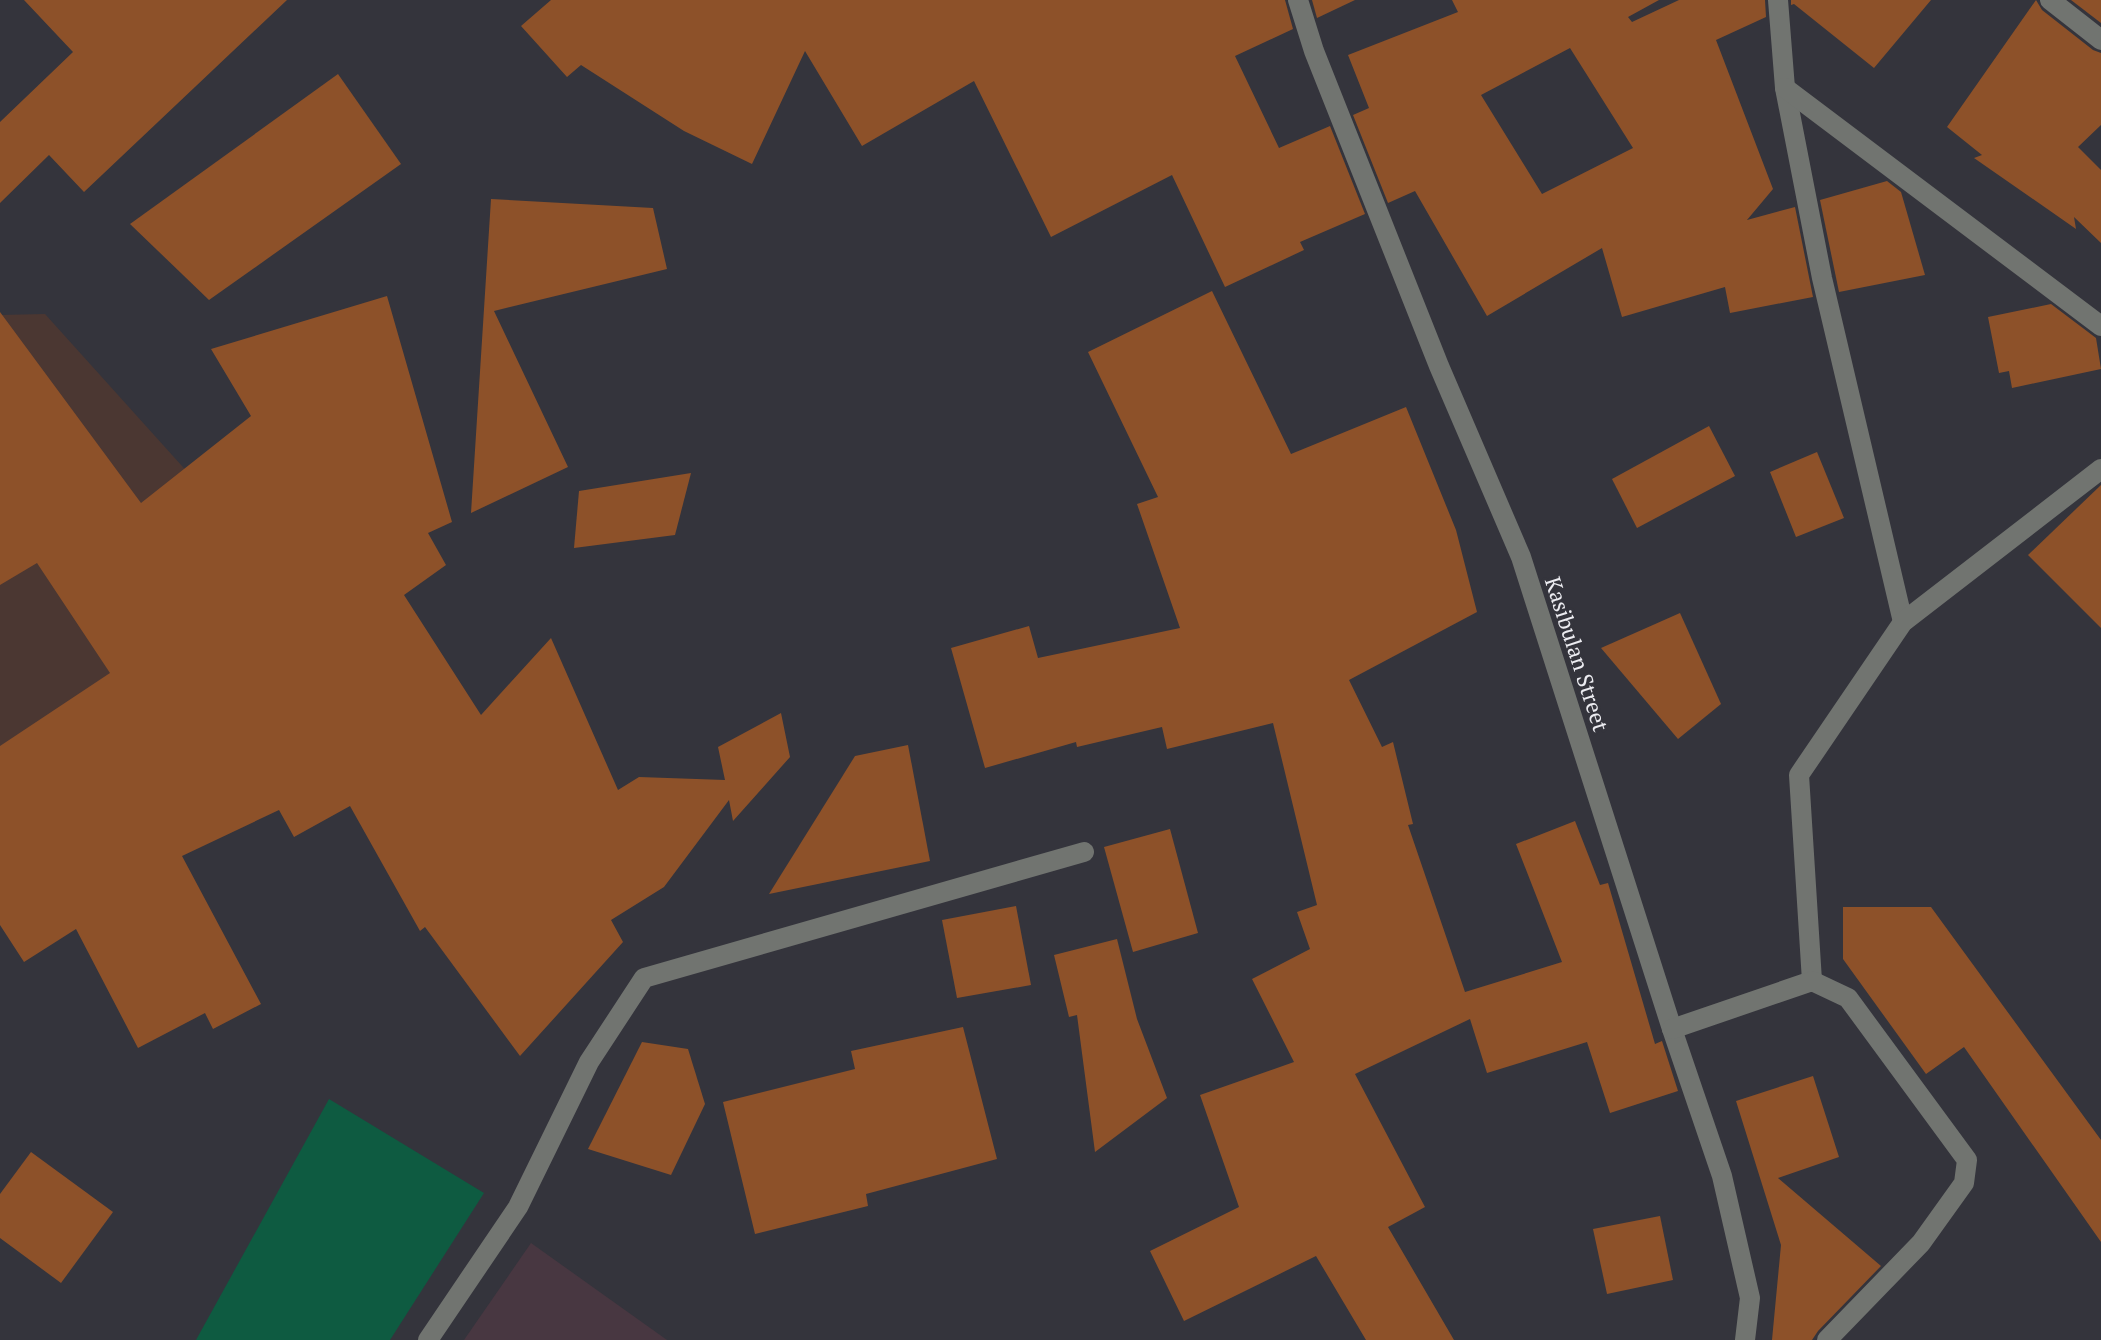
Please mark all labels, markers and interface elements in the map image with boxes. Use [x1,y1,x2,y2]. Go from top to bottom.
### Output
street label: Kasibulan Street [1539,573,1616,735]

